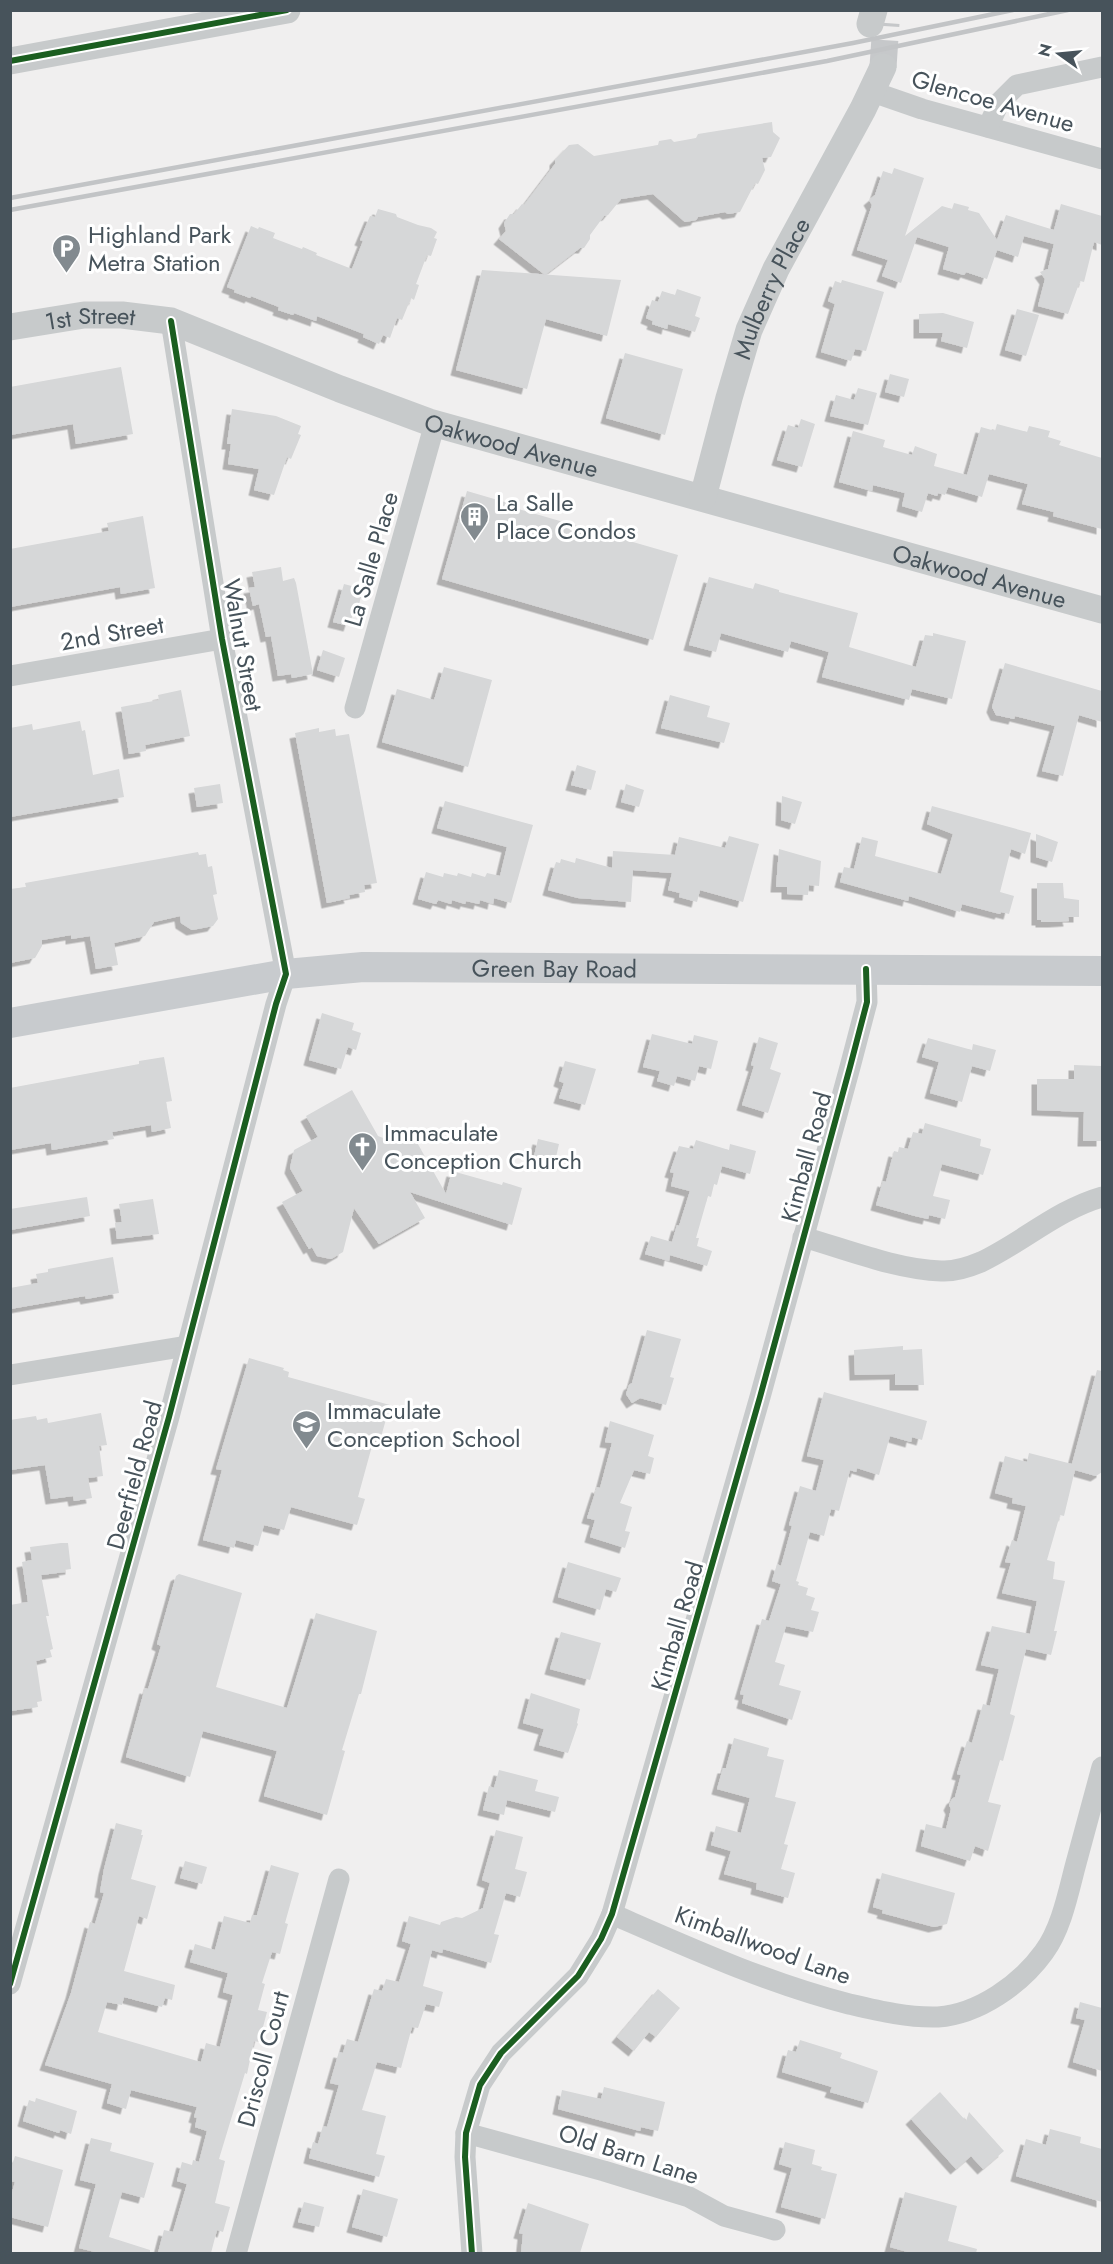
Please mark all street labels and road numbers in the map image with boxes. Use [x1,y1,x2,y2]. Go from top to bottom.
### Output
street label: Glencoe Avenue [907,61,1079,141]
street label: Mulberry Place [724,211,818,363]
street label: 1st Street [42,297,138,339]
street label: Oakwood Avenue [420,404,602,486]
street label: La Salle Place [335,487,407,631]
street label: Oakwood Avenue [888,535,1071,617]
street label: Walnut Street [214,576,272,714]
street label: 2nd Street [58,607,167,659]
street label: Green Bay Road [472,950,637,986]
street label: Kimball Road [772,1088,840,1226]
street label: Deerfield Road [97,1397,171,1553]
street label: Kimball Road [642,1557,712,1695]
street label: Kimballwood Lane [670,1897,856,1993]
street label: Driscoll Court [228,1987,298,2131]
street label: Old Barn Lane [554,2115,704,2193]

